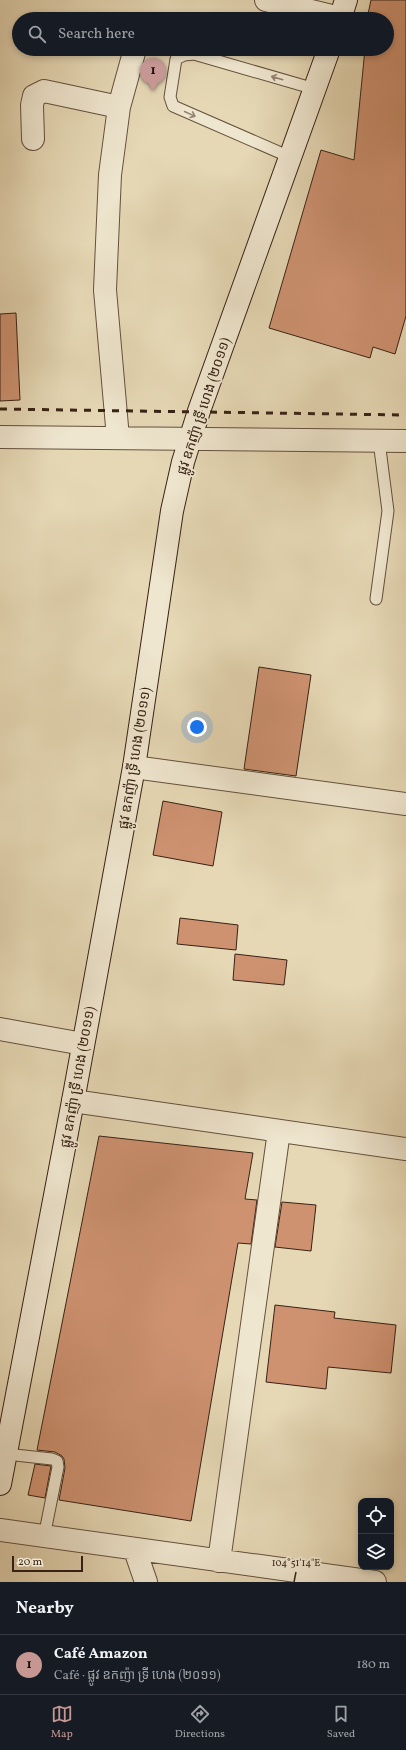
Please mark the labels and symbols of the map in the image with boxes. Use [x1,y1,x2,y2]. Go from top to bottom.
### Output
pin: 1 [140,58,166,91]
one-way arrow [271,74,284,81]
one-way arrow [184,111,196,118]
street label: ផ្លូវ ឧកញ៉ា ទ្រី ហេង (២០១១) [173,335,237,478]
street label: ផ្លូវ ឧកញ៉ា ទ្រី ហេង (២០១១) [115,686,157,831]
your location [187,717,207,737]
street label: ផ្លូវ ឧកញ៉ា ទ្រី ហេង (២០១១) [57,1005,101,1150]
scale bar [12,1554,83,1573]
text: 104°51'14"E [272,1556,320,1570]

